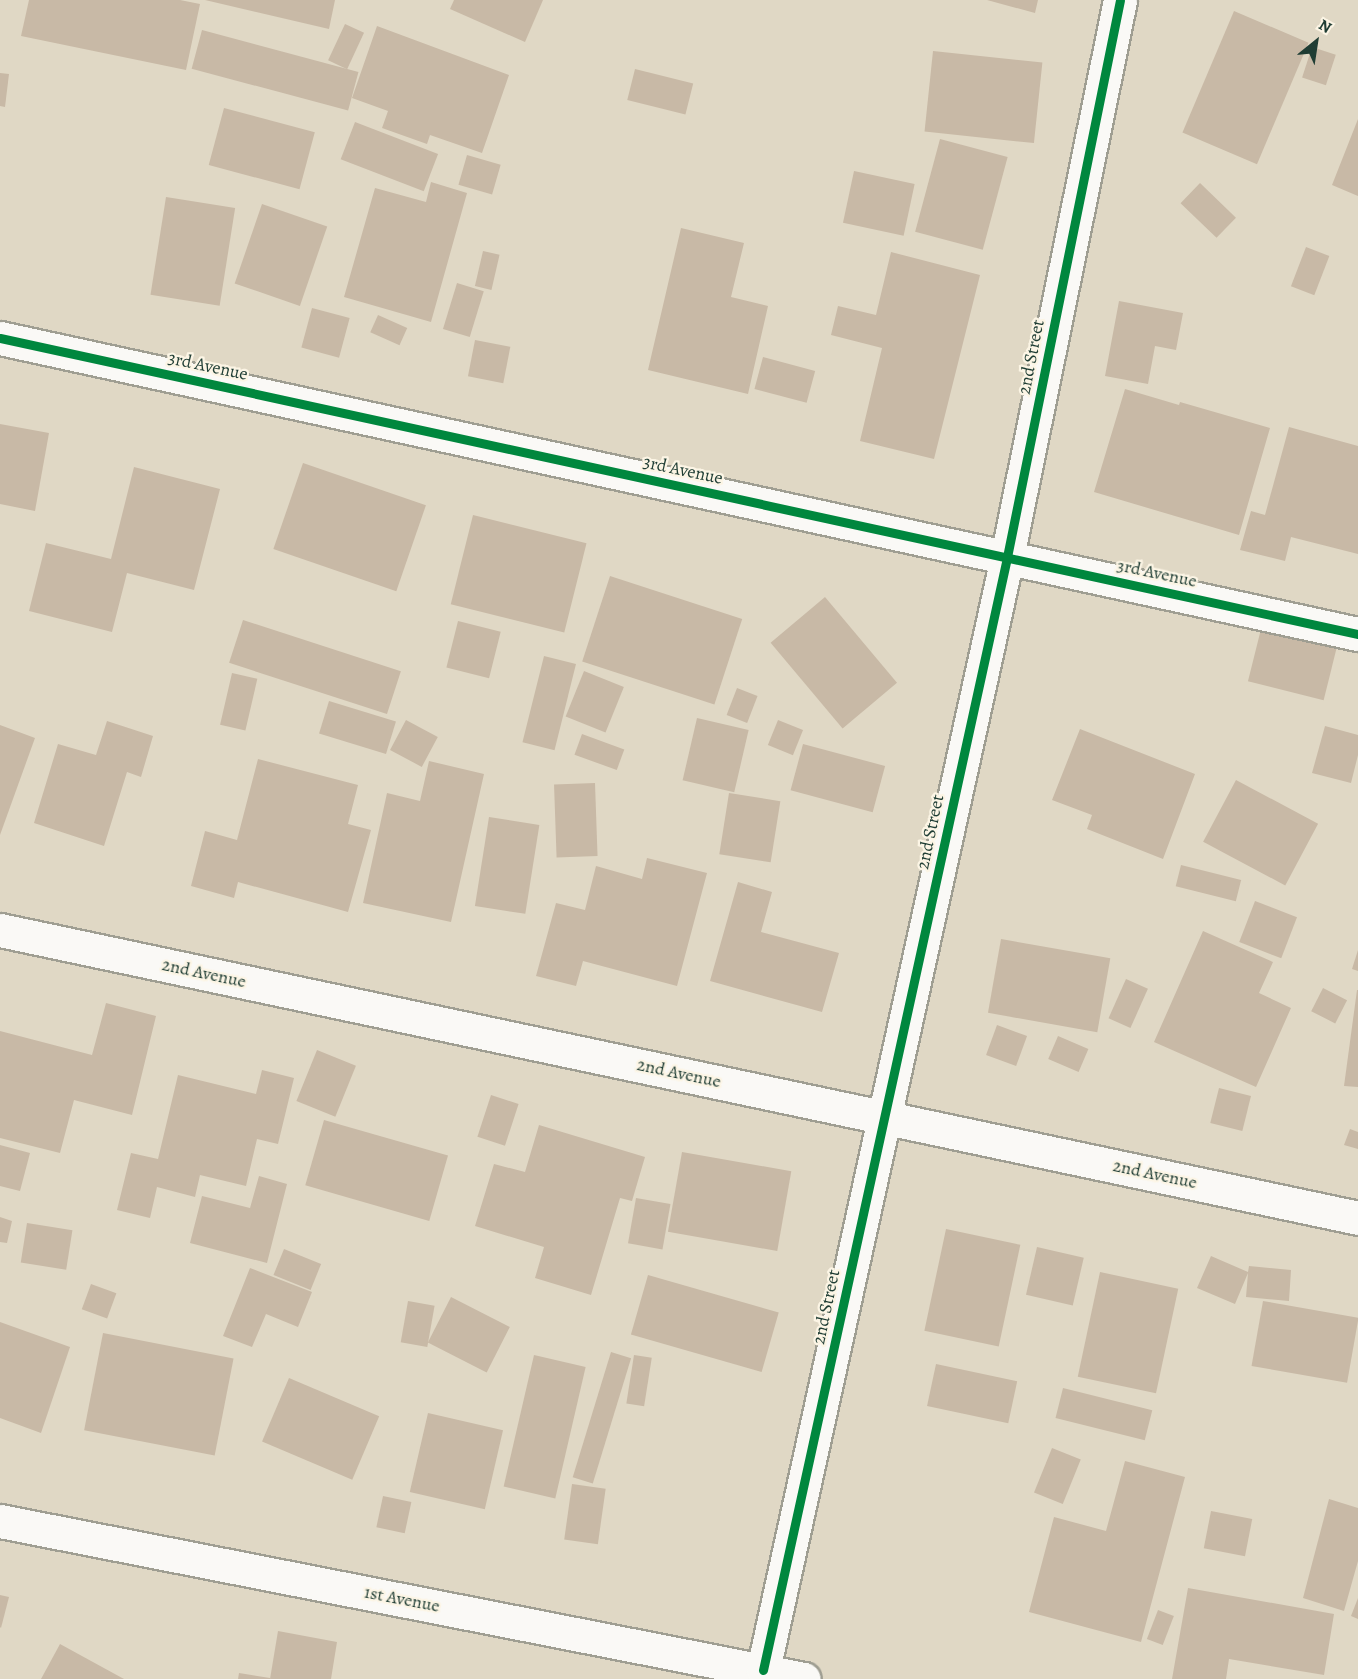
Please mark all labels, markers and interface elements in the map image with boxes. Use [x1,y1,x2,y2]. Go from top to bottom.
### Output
north arrow [1286,12,1346,72]
text: N [1314,14,1336,39]
street label: 2nd Street [1013,318,1049,396]
street label: 3rd Avenue [166,347,250,385]
street label: 3rd Avenue [641,451,725,489]
street label: 3rd Avenue [1115,554,1199,592]
street label: 2nd Street [912,793,948,871]
street label: 2nd Avenue [160,954,248,992]
street label: 2nd Avenue [635,1054,723,1092]
street label: 2nd Avenue [1111,1155,1199,1193]
street label: 2nd Street [808,1268,844,1346]
street label: 1st Avenue [362,1581,442,1617]

